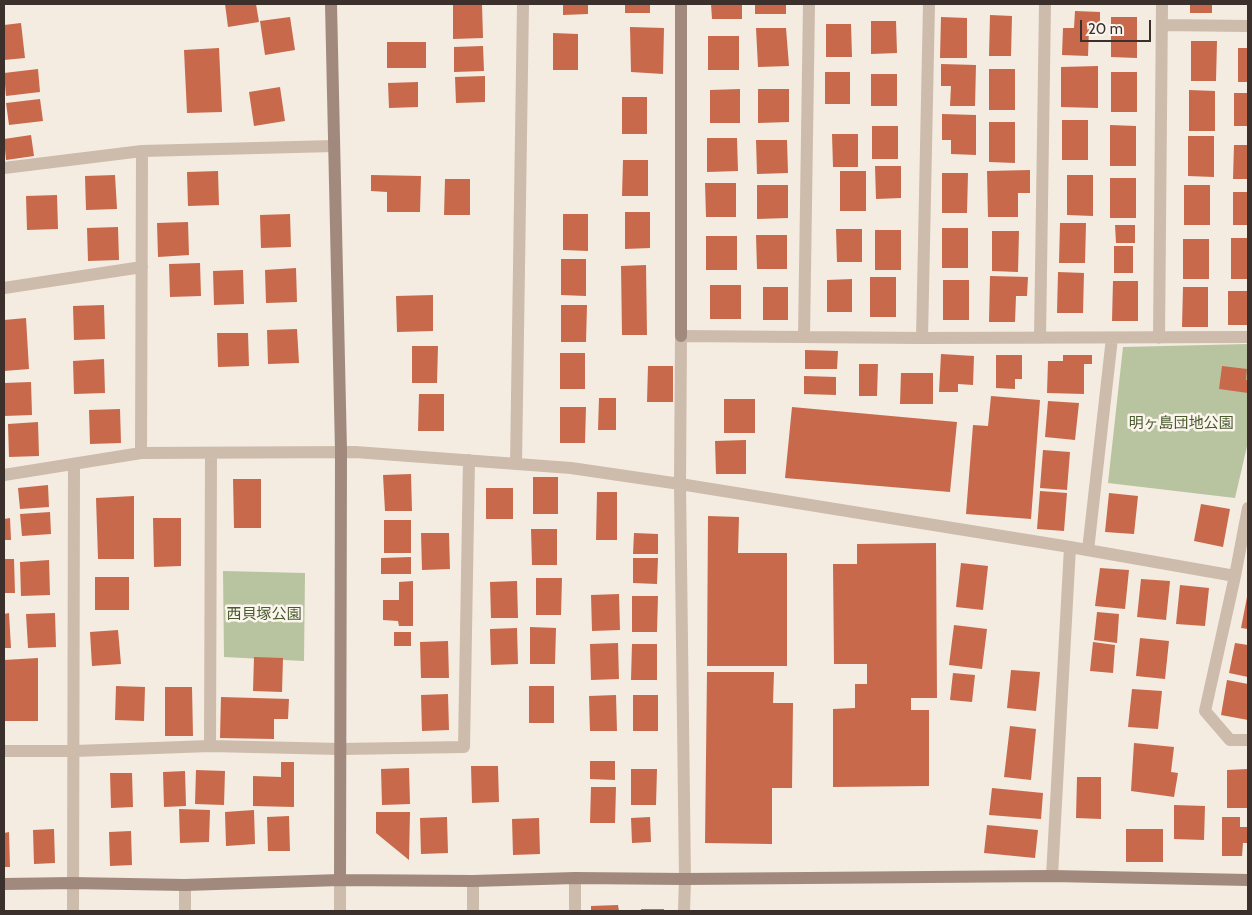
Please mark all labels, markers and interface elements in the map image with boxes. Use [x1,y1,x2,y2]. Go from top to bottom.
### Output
scale bar [1082,10,1153,42]
text: 20 m [1088,20,1123,38]
park label: 明ヶ島団地公園 [1129,415,1233,433]
park label: 西貝塚公園 [227,606,301,624]

